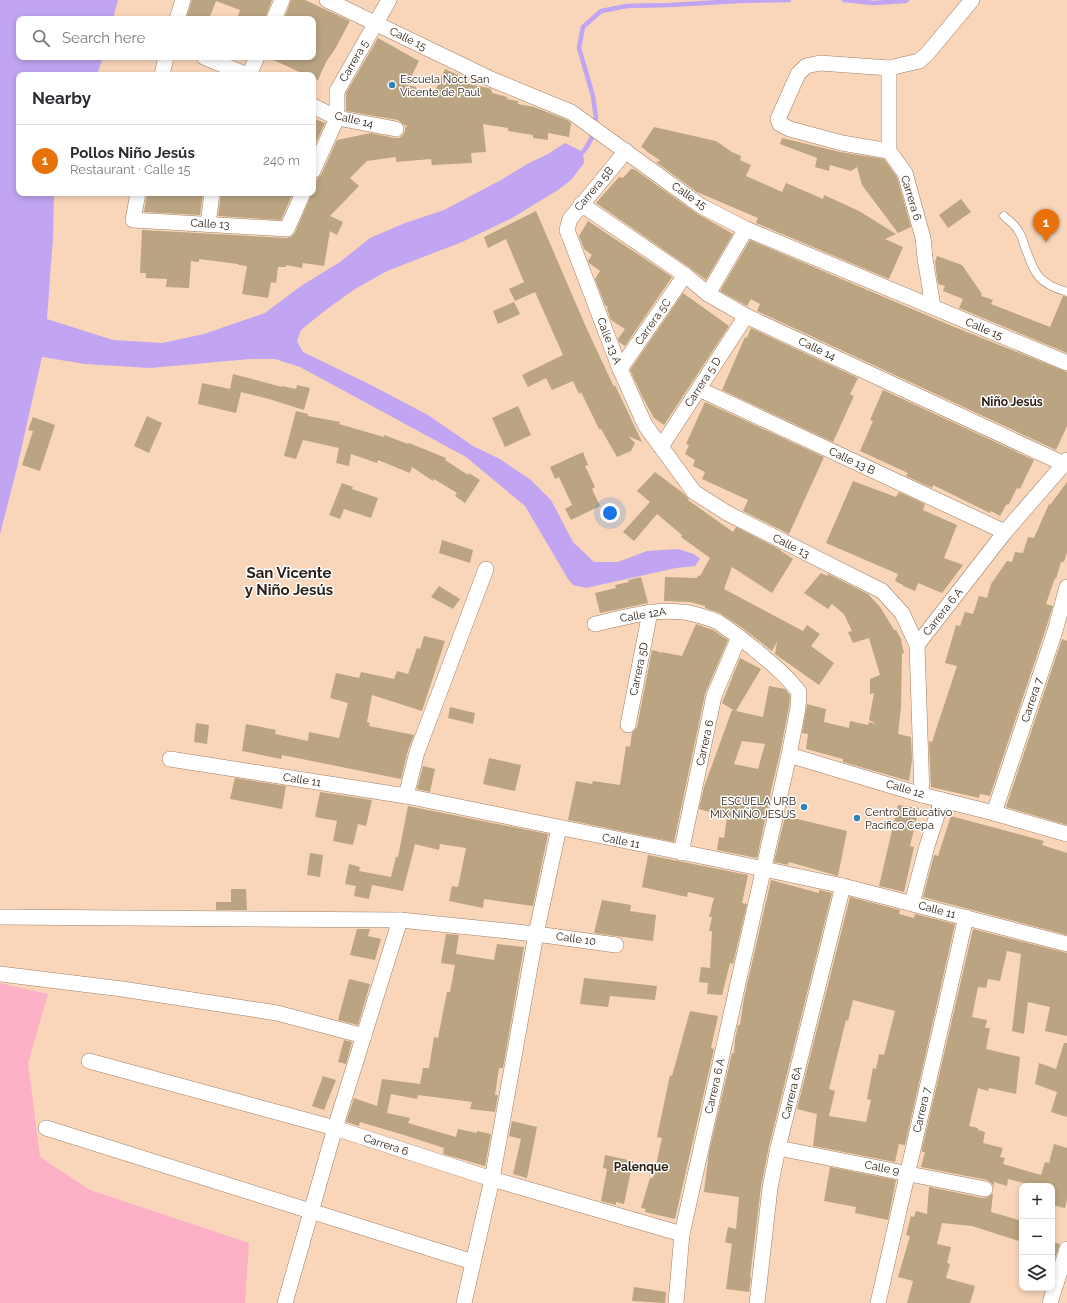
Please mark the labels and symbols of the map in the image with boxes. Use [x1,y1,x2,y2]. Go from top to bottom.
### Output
street label: Calle 15 [387,25,429,53]
street label: Carrera 5 [337,38,371,84]
place label: Escuela Noct San Vicente de Paul [400,73,489,99]
marker: Escuela Noct San Vicente de Paul [387,80,397,90]
street label: Calle 14 [333,109,375,131]
street label: Carrera 5B [572,164,616,214]
street label: Carrera 6 [898,174,924,223]
street label: Calle 15 [669,180,709,212]
pin: 1 [1033,209,1059,242]
street label: Calle 13 [190,216,230,232]
street label: Carrera 5C [632,296,674,348]
street label: Calle 15 [963,315,1005,343]
street label: Calle 13 A [594,316,624,367]
street label: Calle 14 [796,335,838,363]
street label: Carrera 5 D [682,355,724,409]
district label: Niño Jesús [981,395,1043,409]
street label: Calle 13 B [827,445,877,477]
your location [600,503,620,523]
street label: Calle 13 [771,531,812,561]
district label: San Vicente y Niño Jesús [245,564,333,599]
street label: Carrera 6 A [920,585,966,638]
street label: Calle 12A [619,605,668,625]
street label: Carrera 5D [627,641,651,697]
street label: Carrera 7 [1019,676,1045,724]
street label: Carrera 6 [694,718,716,767]
street label: Calle 11 [282,771,322,789]
street label: Calle 12 [884,777,926,801]
place label: ESCUELA URB MIX NIÑO JESUS [710,795,796,821]
marker: ESCUELA URB MIX NIÑO JESUS [799,802,809,812]
place label: Centro Educativo Pacifico Cepa [865,806,953,832]
marker: Centro Educativo Pacifico Cepa [852,813,862,823]
street label: Calle 11 [601,831,641,851]
street label: Calle 11 [917,899,957,921]
street label: Calle 10 [555,930,597,948]
street label: Carrera 6 A [702,1056,728,1115]
street label: Carrera 6A [779,1065,805,1121]
street label: Carrera 7 [910,1086,934,1134]
street label: Carrera 6 [362,1132,411,1159]
street label: Calle 9 [863,1158,901,1178]
district label: Palenque [614,1160,668,1174]

